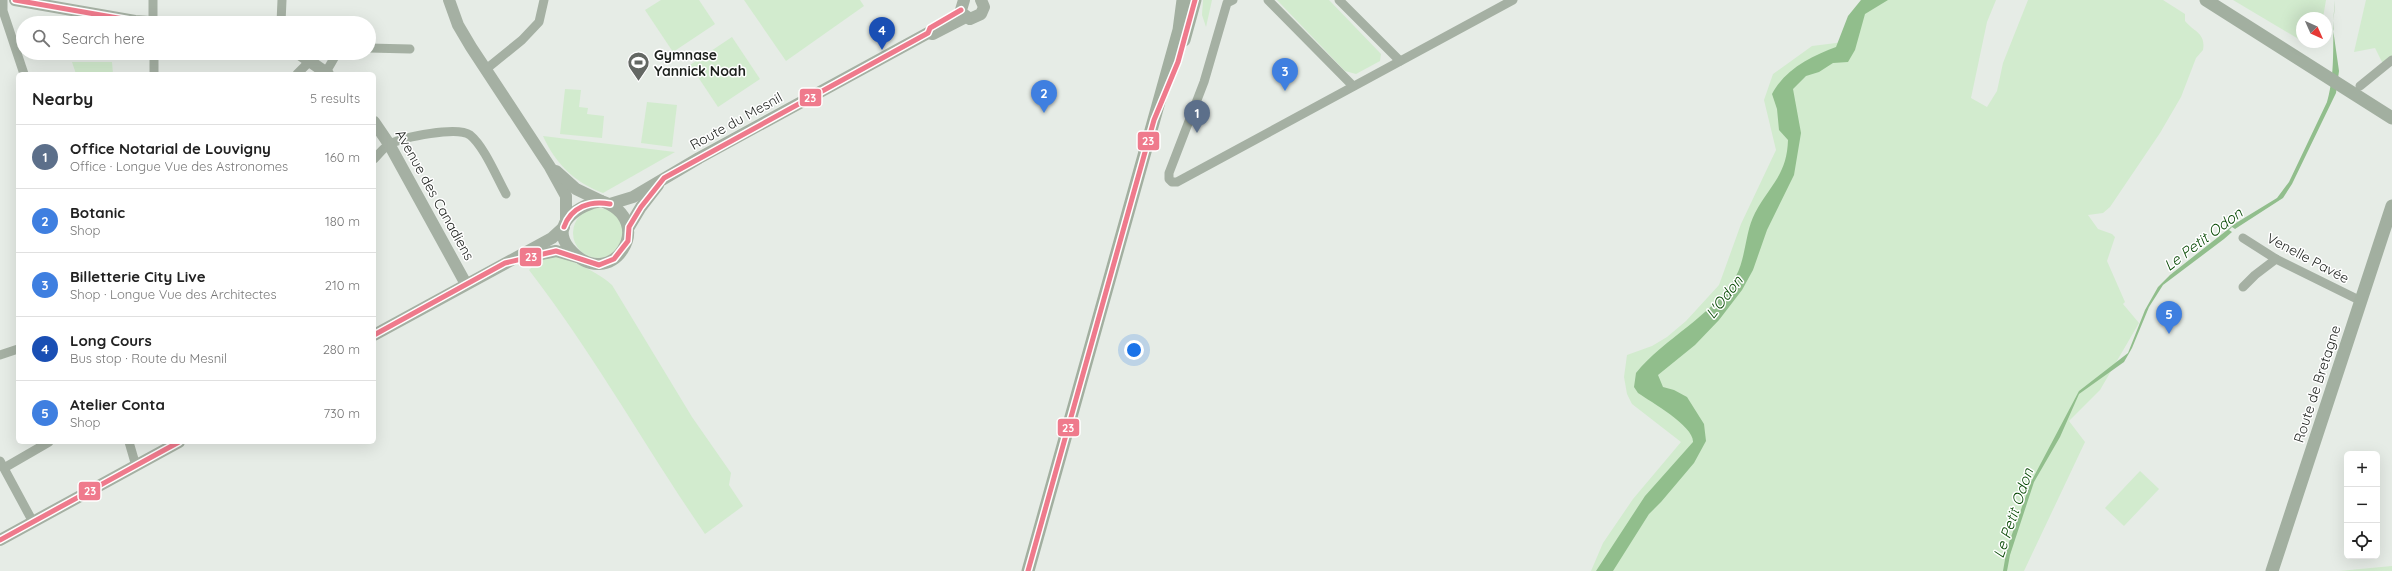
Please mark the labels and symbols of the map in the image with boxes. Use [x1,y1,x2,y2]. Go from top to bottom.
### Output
north arrow [2296,12,2332,48]
pin: 4 [869,17,895,50]
place label: Gymnase Yannick Noah [654,46,746,80]
sports icon: Gymnase Yannick Noah [626,50,652,83]
pin: 3 [1272,58,1298,91]
pin: 2 [1031,80,1057,113]
street label: Route du Mesnil [687,88,785,154]
line badge: 23 [799,88,822,107]
text: 23 [804,91,816,105]
pin: 1 [1184,100,1210,133]
street label: Avenue des Canadiens [392,126,478,264]
line badge: 23 [1137,131,1160,151]
text: 23 [1142,134,1154,148]
water label: Le Petit Odon [2160,203,2246,275]
street label: Venelle Pavée [2264,229,2352,287]
line badge: 23 [519,247,542,267]
text: 23 [525,250,537,264]
water label: L'Odon [1701,271,1747,322]
pin: 5 [2156,301,2182,334]
street label: Route de Bretagne [2290,323,2345,445]
your location [1124,340,1144,360]
line badge: 23 [1057,418,1080,437]
text: 23 [1062,421,1074,435]
water label: Le Petit Odon [1989,465,2037,560]
line badge: 23 [78,481,101,501]
text: 23 [84,484,96,498]

